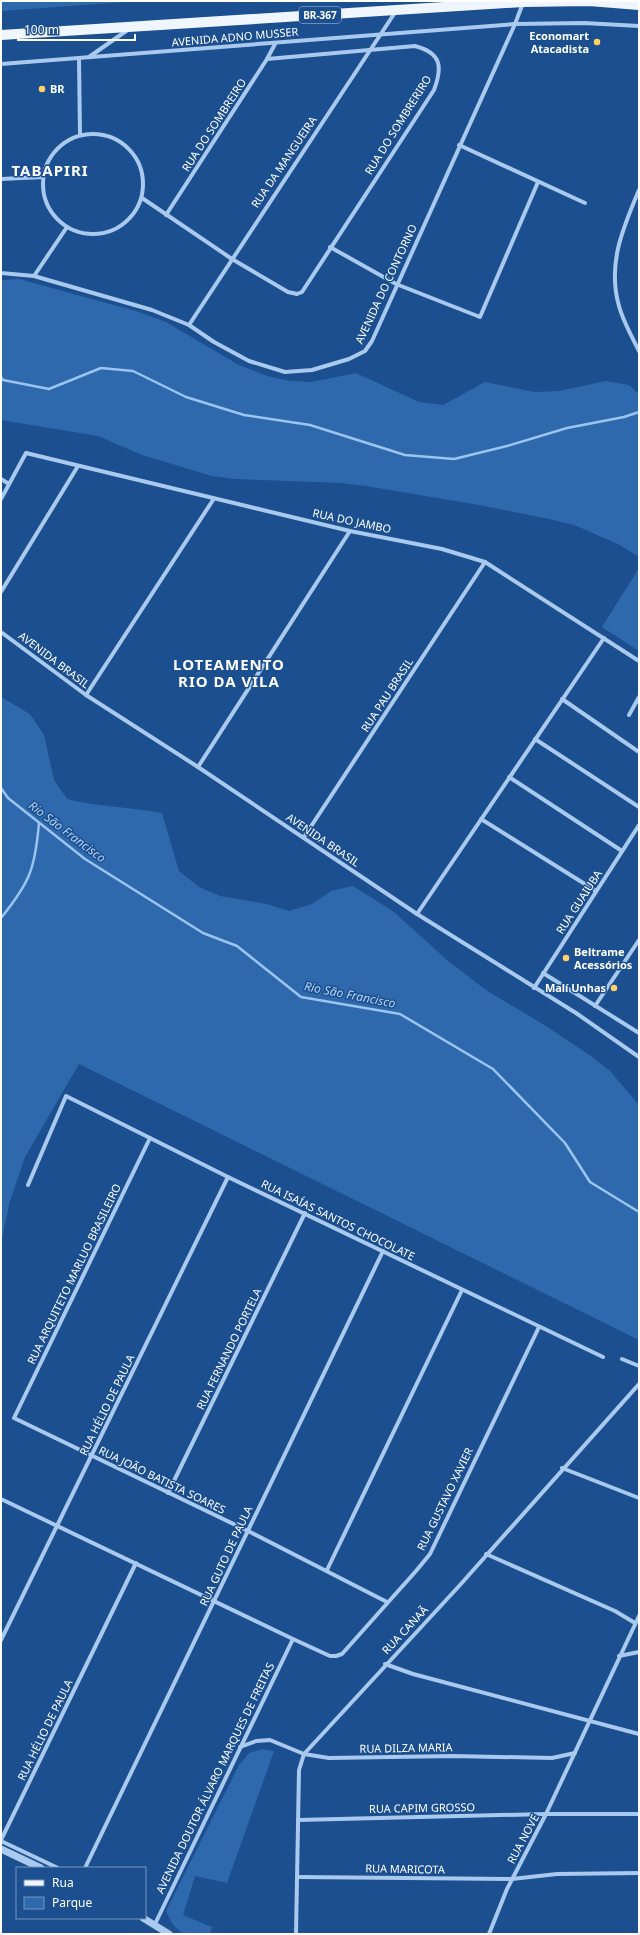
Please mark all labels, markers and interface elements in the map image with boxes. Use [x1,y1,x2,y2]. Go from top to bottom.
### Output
road number: BR-367 [299,7,341,23]
scale bar [18,16,135,42]
text: 100 m [24,21,59,38]
street label: AVENIDA ADNO MUSSER [171,23,299,50]
place label: Economart Atacadista [529,28,589,56]
marker: Economart Atacadista [592,37,602,47]
street label: RUA DO SOMBRERIRO [361,72,434,177]
street label: RUA DO SOMBREIRO [178,75,249,174]
place label: BR [50,81,65,96]
marker: BR [37,84,47,94]
street label: RUA DA MANGUEIRA [247,112,320,210]
district label: TABAPIRI [11,160,89,180]
street label: AVENIDA DO CONTORNO [351,221,420,346]
street label: RUA DO JAMBO [311,505,393,536]
street label: AVENIDA BRASIL [16,628,93,692]
district label: LOTEAMENTO RIO DA VILA [173,654,285,691]
street label: RUA PAU BRASIL [357,655,416,735]
water label: Rio São Francisco [25,797,110,866]
street label: AVENIDA BRASIL [284,809,363,870]
street label: RUA GUAIUBA [552,866,605,937]
place label: Beltrame Acessórios [574,944,633,972]
marker: Beltrame Acessórios [561,953,571,963]
water label: Rio São Francisco [303,977,397,1012]
place label: Malí Unhas [545,980,606,995]
marker: Malí Unhas [609,983,619,993]
street label: RUA ISAÍAS SANTOS CHOCOLATE [259,1176,418,1263]
street label: RUA ARQUITETO MARLUO BRASILEIRO [23,1181,124,1367]
street label: RUA FERNANDO PORTELA [193,1285,265,1412]
street label: RUA HÉLIO DE PAULA [76,1351,138,1458]
street label: RUA JOÃO BATISTA SOARES [96,1442,228,1517]
street label: RUA GUSTAVO XAVIER [413,1445,476,1553]
street label: RUA GUTO DE PAULA [196,1502,256,1608]
street label: RUA CANAÃ [378,1602,432,1657]
street label: AVENIDA DOUTOR ÁLVARO MARQUES DE FREITAS [152,1660,277,1896]
street label: RUA HÉLIO DE PAULA [14,1676,76,1783]
street label: RUA DILZA MARIA [359,1739,454,1756]
street label: RUA CAPIM GROSSO [369,1799,475,1816]
street label: RUA NOVE [503,1811,542,1866]
street label: RUA MARICOTA [365,1860,446,1877]
legend [16,1867,146,1919]
text: Rua [52,1874,74,1891]
text: Parque [52,1894,93,1911]

